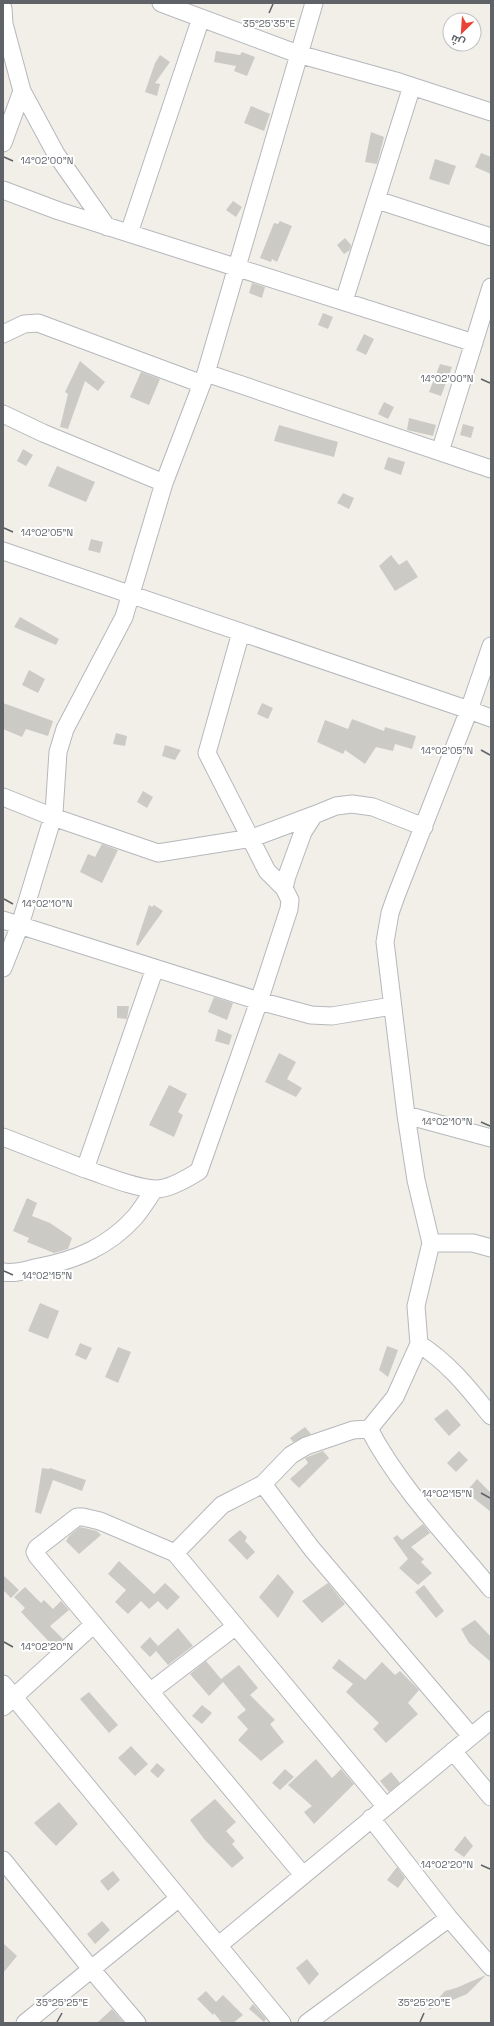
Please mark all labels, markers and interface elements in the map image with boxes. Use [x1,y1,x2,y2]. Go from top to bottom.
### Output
north arrow [442,12,482,52]
text: 35°25'35"E [243,17,296,30]
text: ش [448,32,467,50]
text: 14°02'00"N [21,154,73,167]
text: 14°02'00"N [421,372,473,385]
text: 14°02'05"N [21,526,73,539]
text: 14°02'05"N [421,744,473,757]
text: 14°02'10"N [22,897,72,910]
text: 14°02'10"N [422,1115,472,1128]
text: 14°02'15"N [22,1269,72,1282]
text: 14°02'15"N [422,1487,472,1500]
text: 14°02'20"N [21,1640,73,1653]
text: 14°02'20"N [421,1858,473,1871]
text: 35°25'25"E [36,1996,88,2009]
text: 35°25'20"E [398,1996,451,2009]

